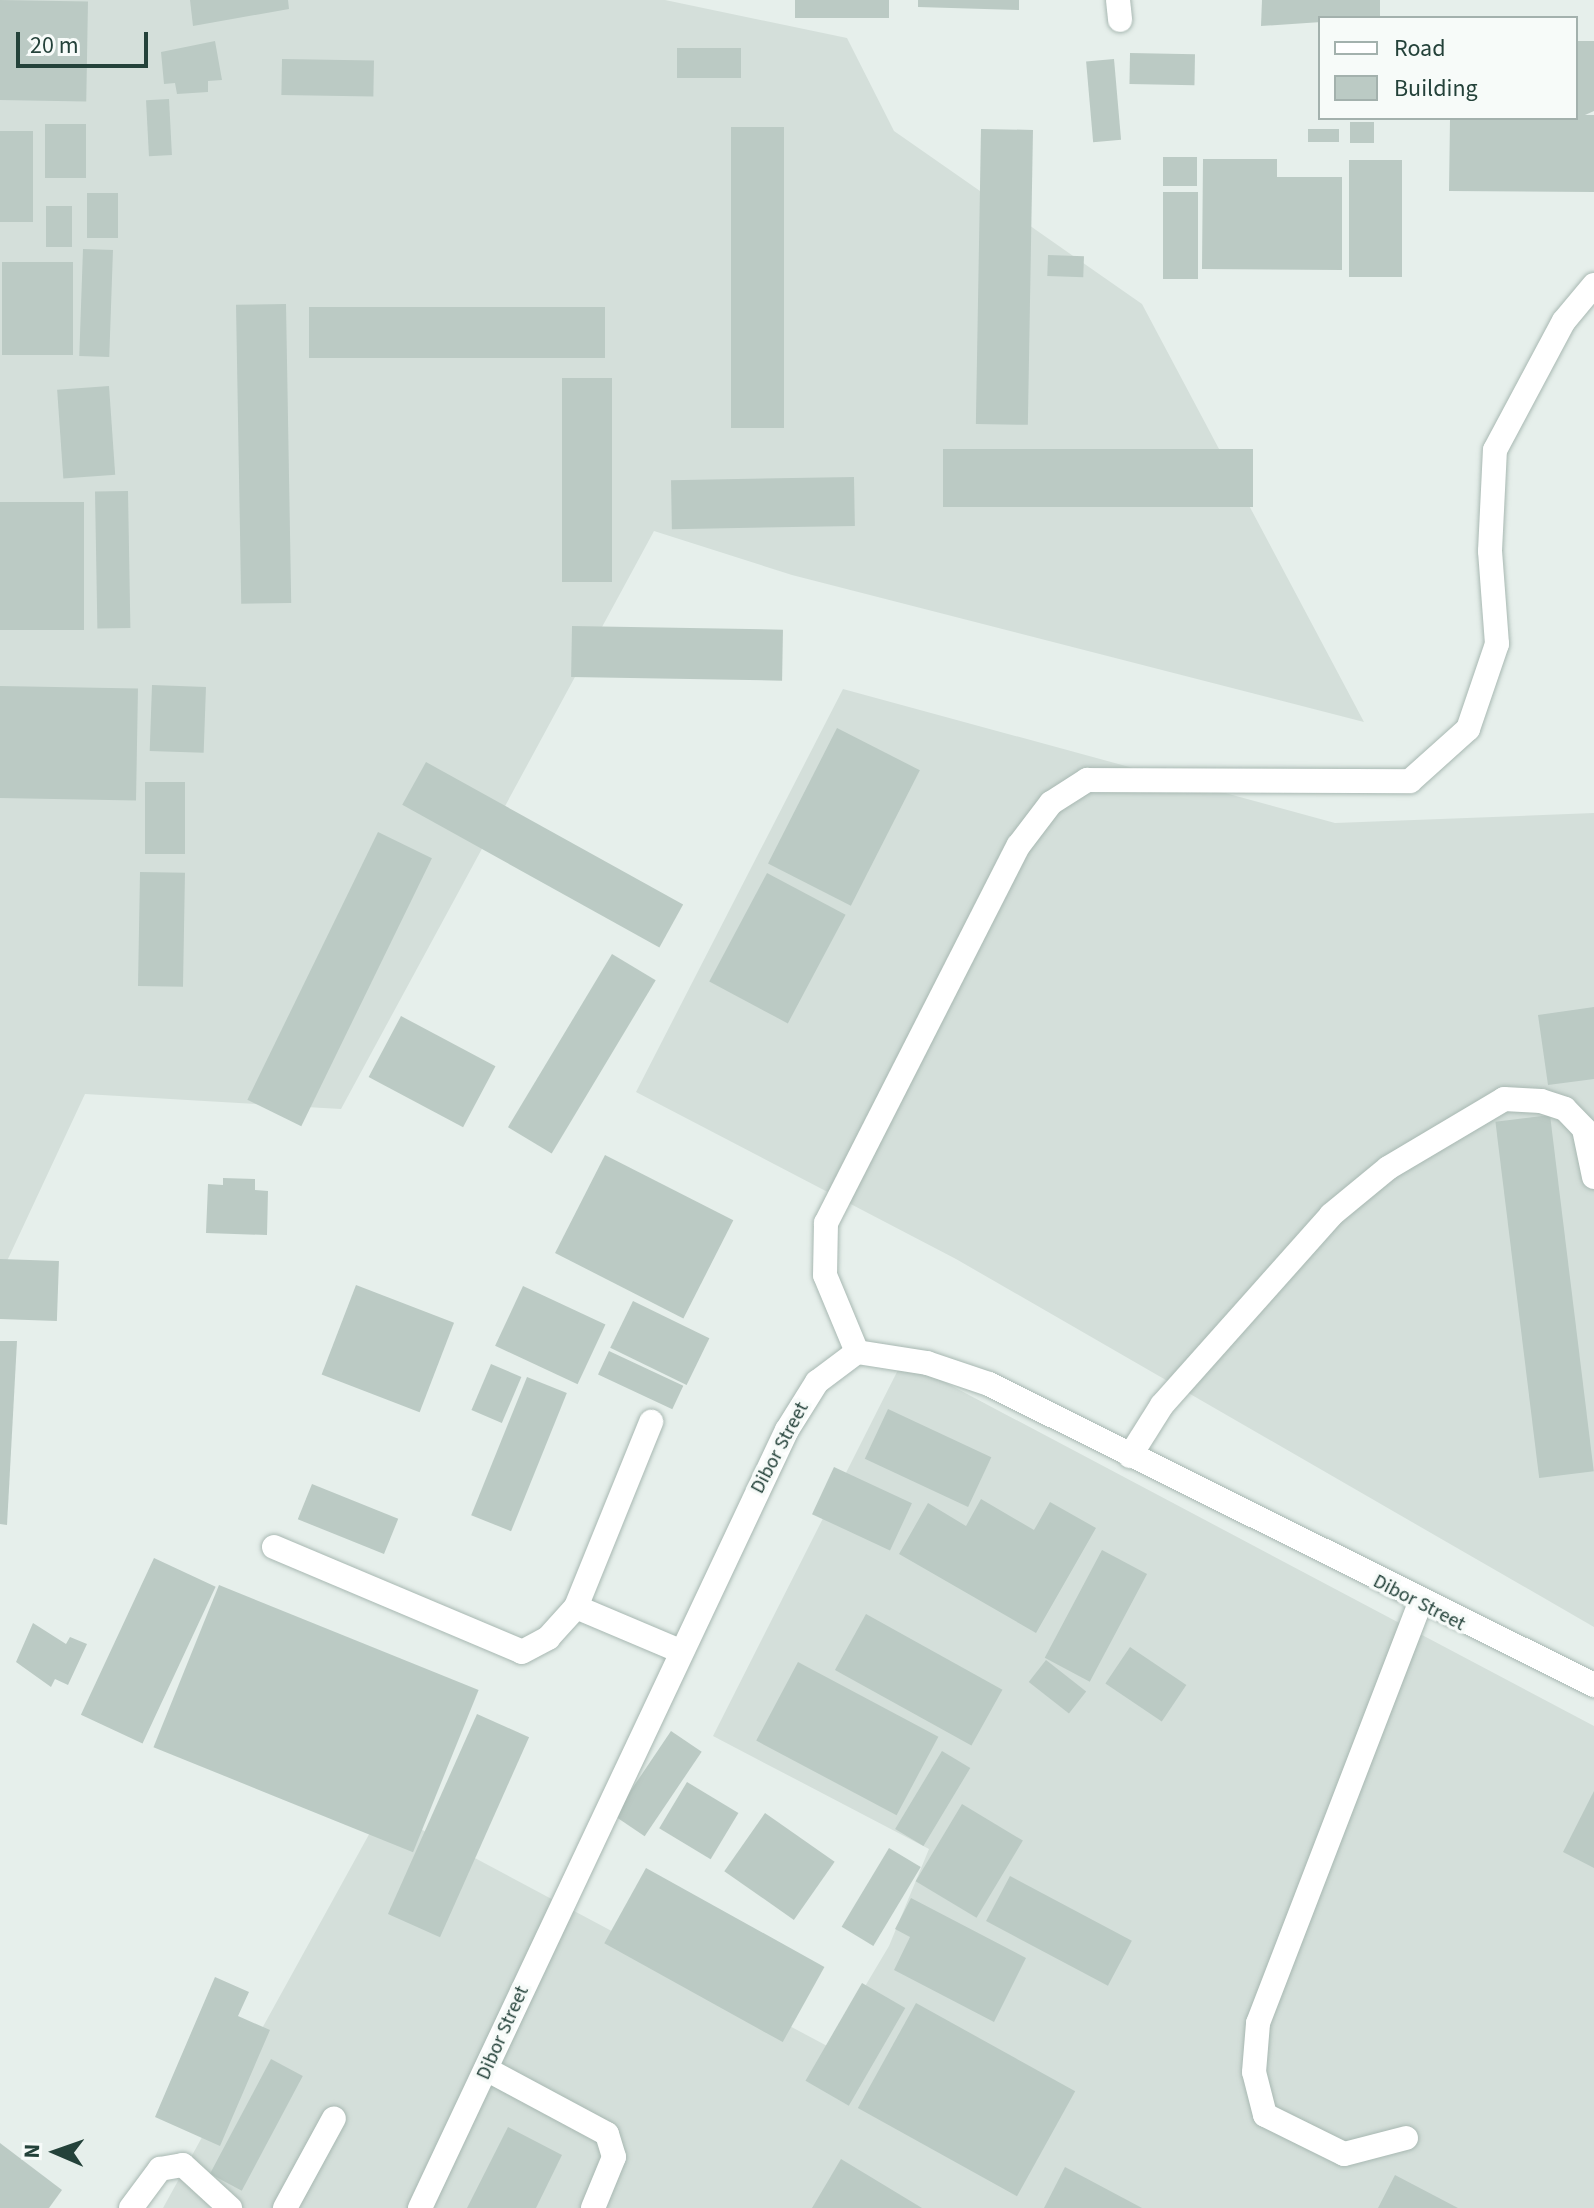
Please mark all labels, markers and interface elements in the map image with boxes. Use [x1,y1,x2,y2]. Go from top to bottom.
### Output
scale bar [20,16,152,66]
legend [1318,16,1578,120]
text: 20 m [30,28,79,63]
text: Road [1394,31,1446,66]
text: Building [1394,71,1478,106]
street label: Dibor Street [746,1398,814,1498]
street label: Dibor Street [1369,1570,1469,1636]
street label: Dibor Street [472,1982,534,2084]
north arrow [16,2112,96,2192]
text: N [16,2143,48,2159]

